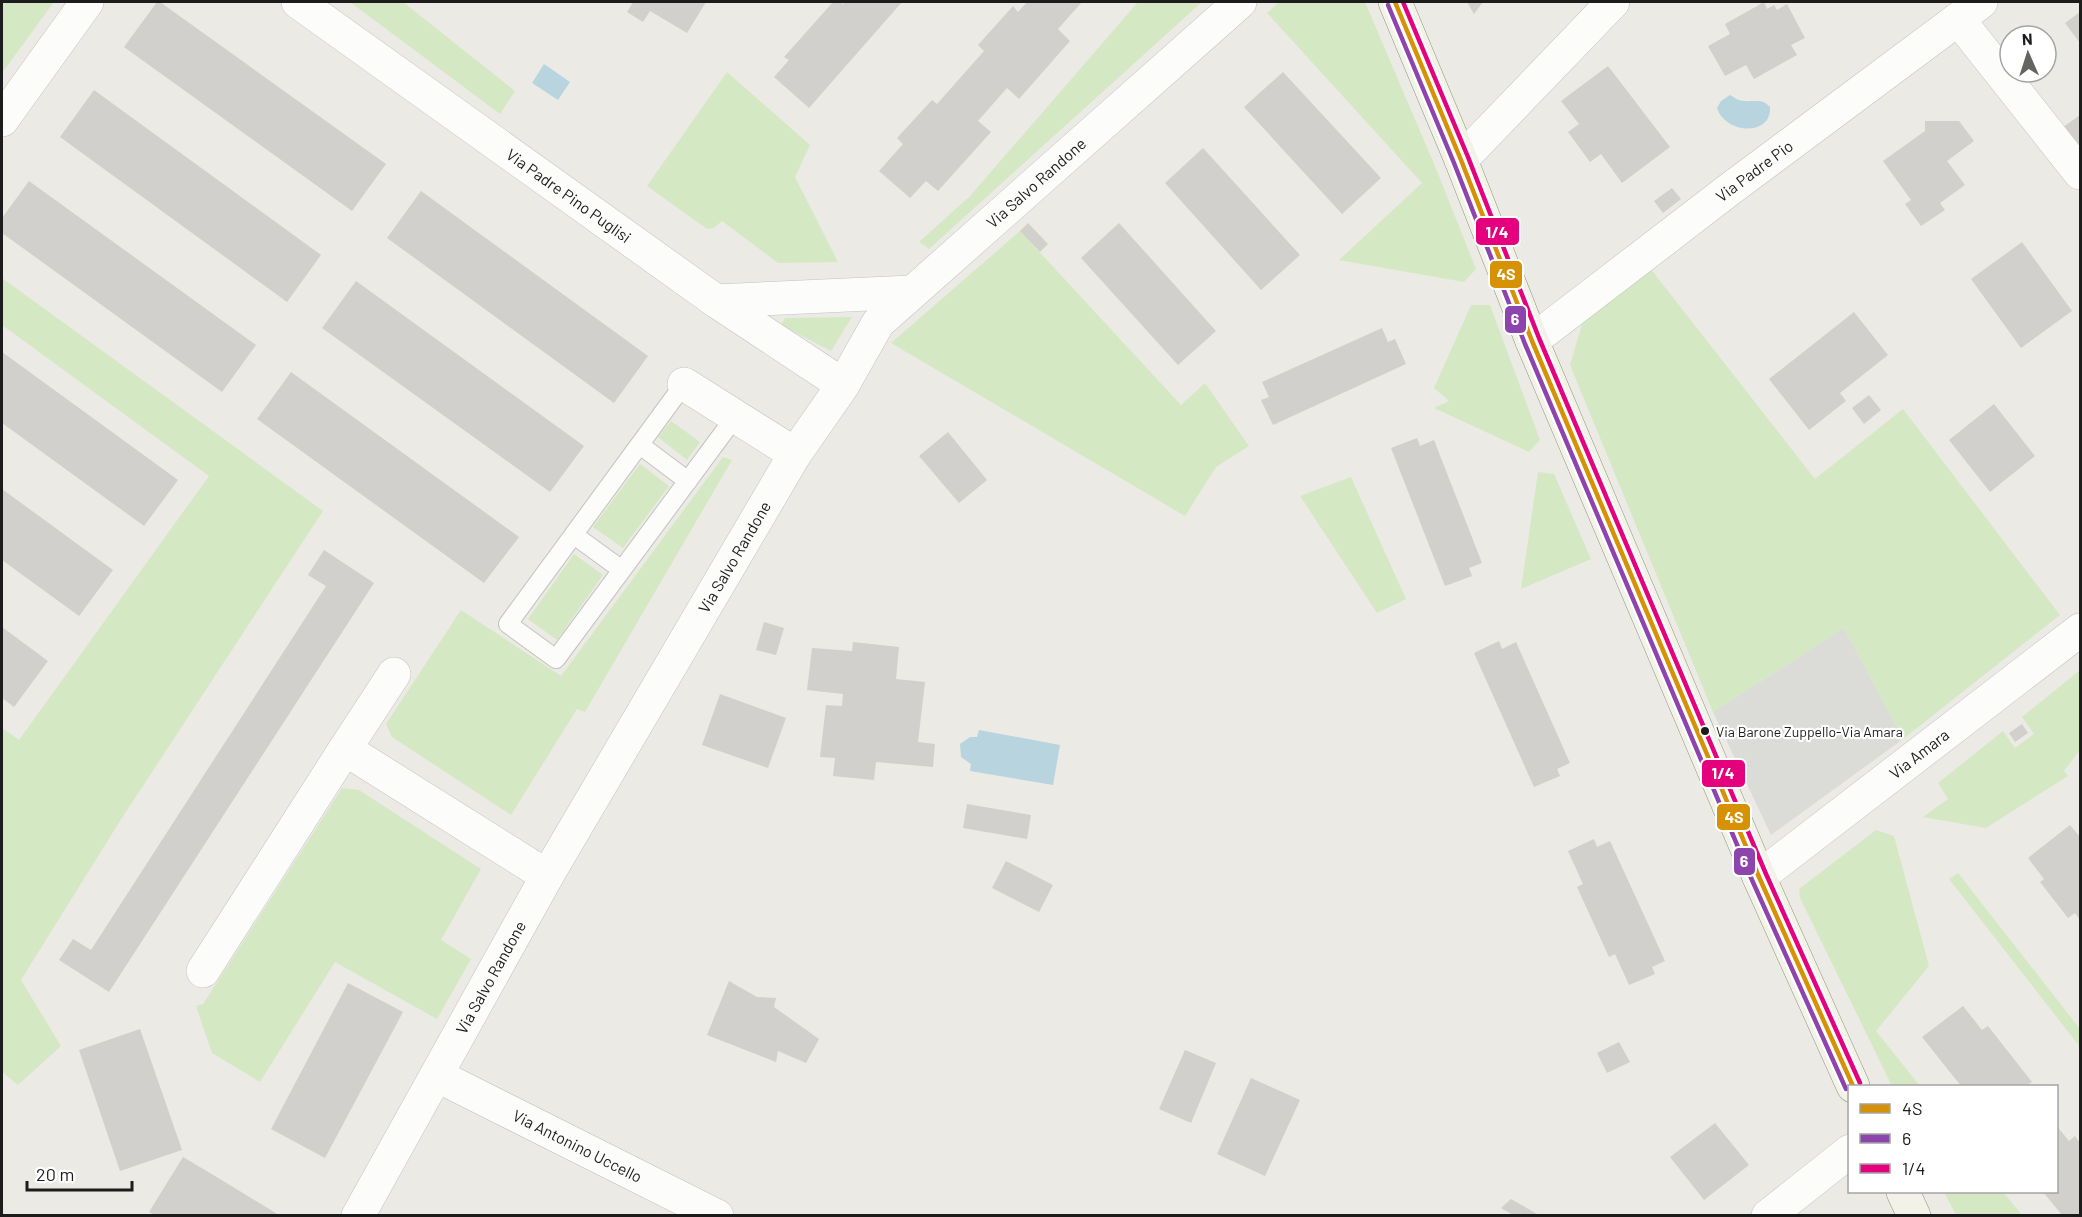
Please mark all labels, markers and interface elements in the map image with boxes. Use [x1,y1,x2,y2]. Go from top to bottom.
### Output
north arrow [1998,24,2058,84]
text: N [2021,29,2033,48]
street label: Via Salvo Randone [982,133,1089,231]
street label: Via Padre Pio [1712,136,1796,205]
street label: Via Padre Pino Puglisi [503,144,635,246]
line badge: 1/4 [1475,217,1520,246]
text: 1/4 [1486,222,1508,241]
line badge: 4S [1489,260,1523,289]
text: 4S [1496,264,1516,283]
line badge: 6 [1504,305,1527,334]
text: 6 [1511,309,1520,328]
street label: Via Salvo Randone [694,497,774,616]
place label: Via Barone Zuppello-Via Amara [1716,723,1903,740]
marker: Via Barone Zuppello-Via Amara [1699,725,1711,737]
street label: Via Amara [1885,725,1952,782]
line badge: 1/4 [1701,759,1746,788]
text: 1/4 [1712,763,1734,782]
line badge: 4S [1716,803,1751,831]
text: 4S [1724,807,1744,826]
line badge: 6 [1733,847,1756,876]
text: 6 [1740,851,1749,870]
street label: Via Salvo Randone [451,917,529,1037]
legend [1848,1085,2058,1193]
text: 4S [1902,1097,1922,1119]
street label: Via Antonino Uccello [510,1105,646,1186]
text: 6 [1902,1127,1911,1149]
scale bar [27,1154,132,1192]
text: 1/4 [1902,1157,1925,1179]
text: 20 m [36,1163,74,1185]

